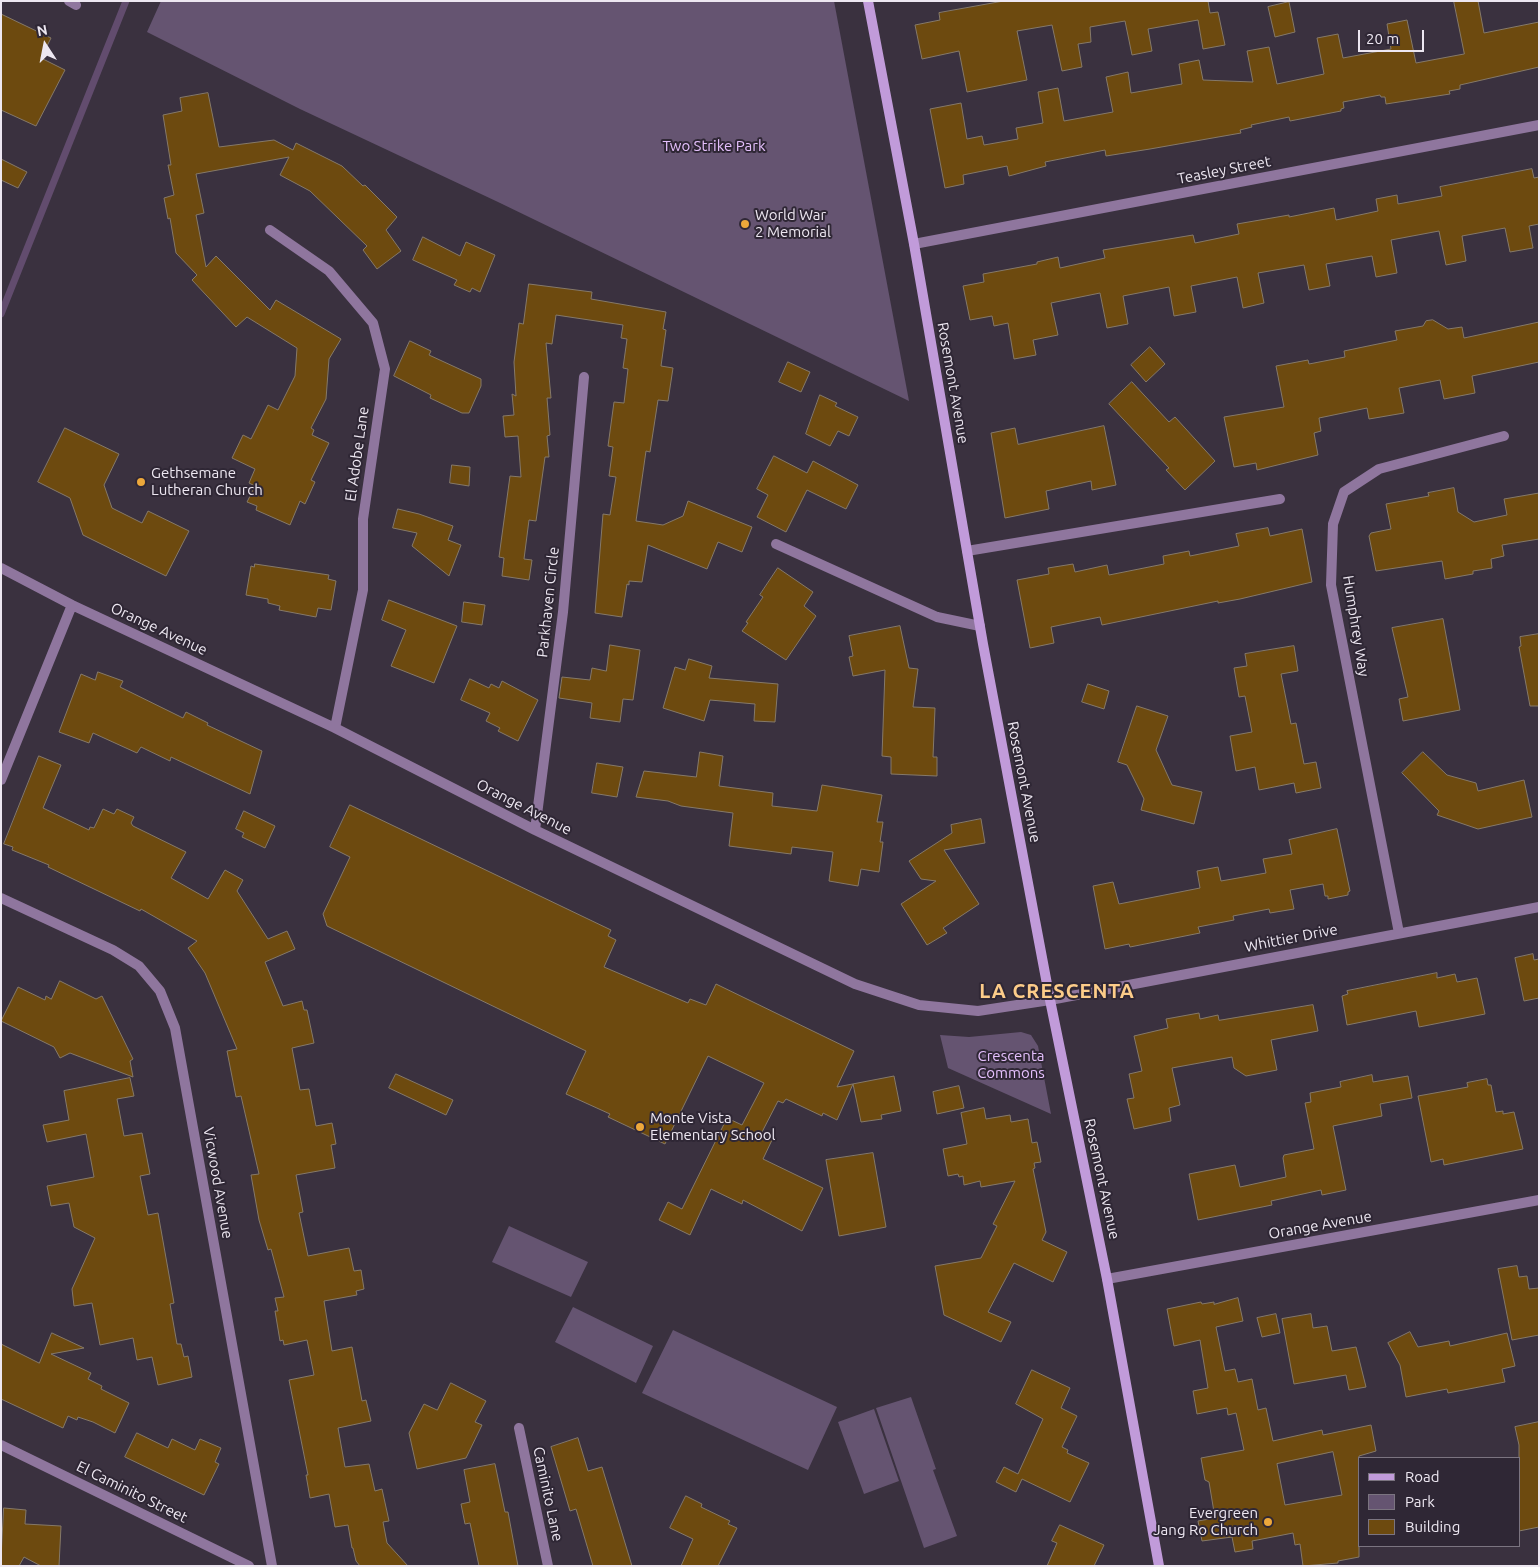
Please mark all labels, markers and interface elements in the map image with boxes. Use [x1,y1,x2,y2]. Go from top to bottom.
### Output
north arrow [20,20,70,70]
scale bar [1360,20,1426,52]
text: N [35,21,49,39]
text: 20 m [1366,30,1399,47]
park label: Two Strike Park [662,137,766,155]
street label: Teasley Street [1176,152,1272,188]
place label: World War 2 Memorial [755,206,831,241]
marker: World War 2 Memorial [739,218,751,230]
street label: Rosemont Avenue [933,321,973,445]
street label: El Adobe Lane [341,405,373,503]
place label: Gethsemane Lutheran Church [151,464,263,499]
marker: Gethsemane Lutheran Church [135,476,147,488]
street label: Parkhaven Circle [533,546,563,658]
street label: Humphrey Way [1339,574,1373,678]
street label: Orange Avenue [108,599,210,659]
street label: Rosemont Avenue [1003,720,1045,844]
street label: Orange Avenue [473,775,575,839]
street label: Whittier Drive [1243,920,1339,956]
district label: LA CRESCENTA [978,979,1136,1003]
park label: Crescenta Commons [977,1047,1045,1082]
place label: Monte Vista Elementary School [650,1109,776,1144]
street label: Rosemont Avenue [1080,1117,1124,1241]
marker: Monte Vista Elementary School [634,1121,646,1133]
street label: Vicwood Avenue [199,1126,237,1240]
street label: Orange Avenue [1267,1207,1373,1243]
street label: Caminito Lane [529,1445,567,1543]
street label: El Caminito Street [73,1457,191,1527]
legend [1358,1457,1520,1547]
text: Road [1405,1468,1440,1485]
text: Park [1405,1493,1435,1510]
place label: Evergreen Jang Ro Church [1153,1504,1258,1539]
marker: Evergreen Jang Ro Church [1262,1516,1274,1528]
text: Building [1405,1518,1460,1535]

